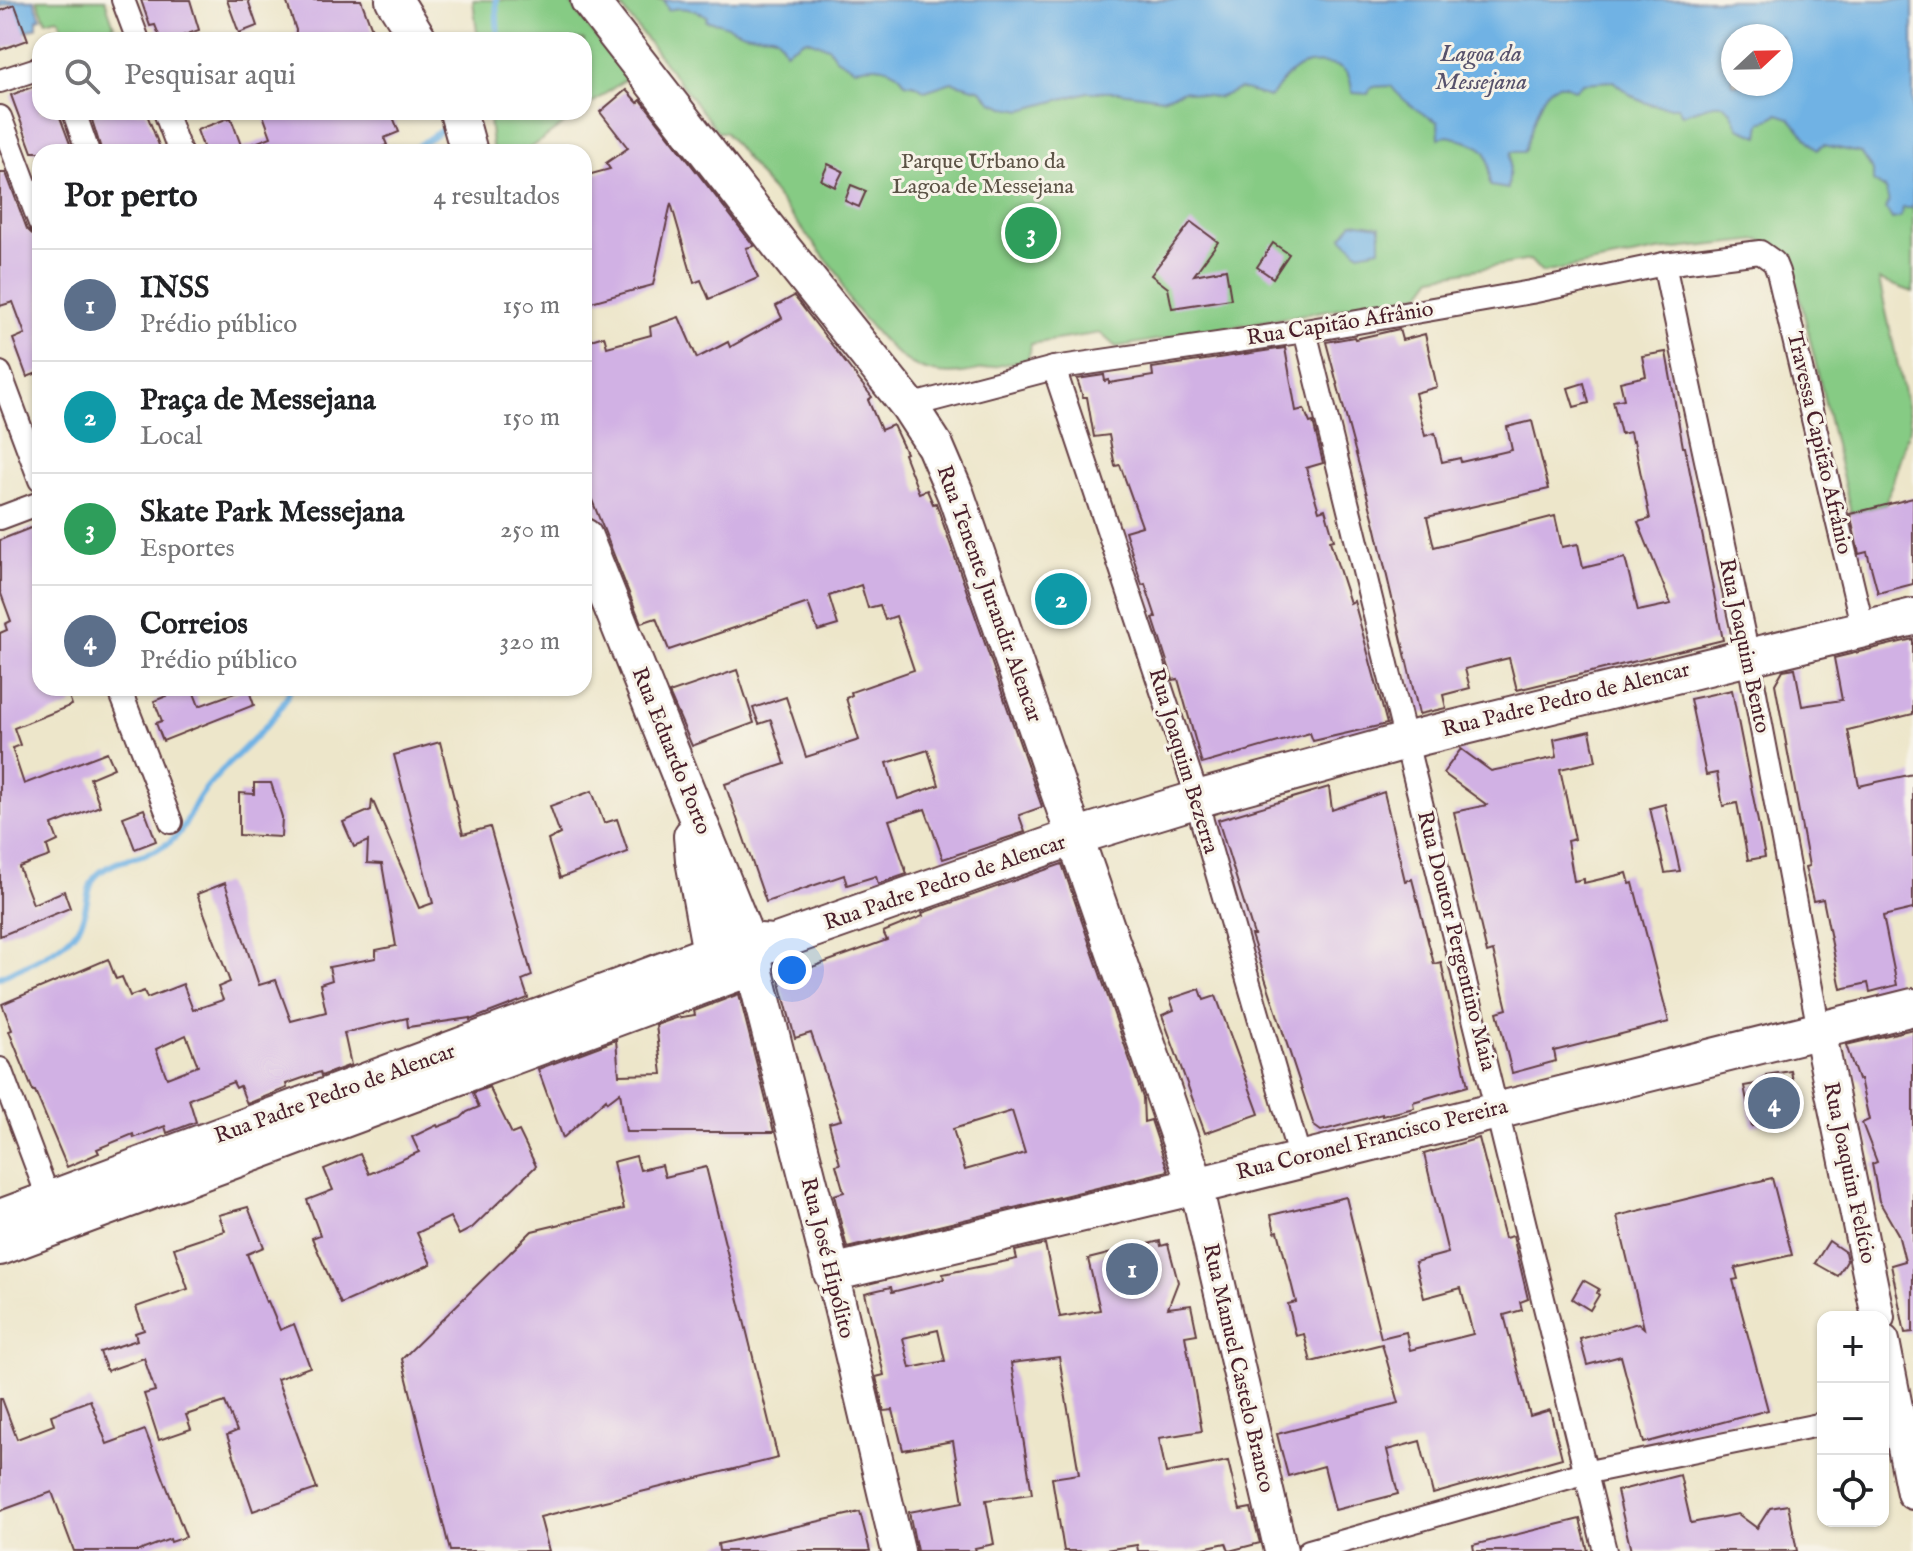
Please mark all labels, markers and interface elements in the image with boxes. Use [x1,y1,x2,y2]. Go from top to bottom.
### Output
north arrow [1721,24,1793,96]
search box [32,32,592,120]
water label: Lagoa da Messejana [1435,39,1527,98]
icon: search [60,54,104,98]
text: Pesquisar aqui [124,57,296,95]
park label: Parque Urbano da Lagoa de Messejana [892,148,1074,201]
text: Por perto [64,175,198,218]
text: 4 resultados [433,180,560,213]
pin: 3 [1005,203,1057,263]
text: INSS [140,270,209,308]
text: 1 [85,289,95,322]
text: 150 m [502,289,560,322]
street label: Rua Capitão Afrânio [1245,295,1436,353]
text: Prédio público [140,308,297,341]
street label: Travessa Capitão Afrânio [1780,329,1858,557]
text: Praça de Messejana [140,382,376,420]
text: 2 [84,401,96,434]
text: 150 m [502,401,560,434]
text: Local [140,420,202,453]
street label: Rua Tenente Jurandir Alencar [929,462,1049,726]
text: Skate Park Messejana [140,494,404,532]
text: 3 [85,513,95,546]
text: 250 m [500,513,560,546]
text: Esportes [140,532,235,565]
street label: Rua Joaquim Bento [1712,556,1776,736]
pin: 2 [1035,569,1087,629]
text: Correios [140,606,248,644]
text: 4 [84,625,96,658]
text: 320 m [500,625,560,658]
text: Prédio público [140,644,297,677]
street label: Rua Padre Pedro de Alencar [1439,656,1693,744]
street label: Rua Eduardo Porto [625,663,717,839]
street label: Rua Joaquim Bezerra [1141,665,1225,858]
street label: Rua Doutor Pergentino Maia [1410,808,1502,1074]
street label: Rua Padre Pedro de Alencar [820,828,1070,938]
your location [772,950,812,990]
street label: Rua Padre Pedro de Alencar [211,1037,459,1151]
pin: 4 [1748,1073,1800,1133]
street label: Rua Joaquim Felício [1816,1080,1882,1266]
street label: Rua Coronel Francisco Pereira [1233,1093,1511,1187]
street label: Rua José Hipólito [793,1175,861,1341]
pin: 1 [1106,1239,1158,1299]
street label: Rua Manuel Castelo Branco [1196,1241,1280,1495]
map controls [1817,1311,1889,1527]
button: + [1817,1311,1889,1383]
button: − [1817,1383,1889,1455]
button: locate [1817,1455,1889,1527]

